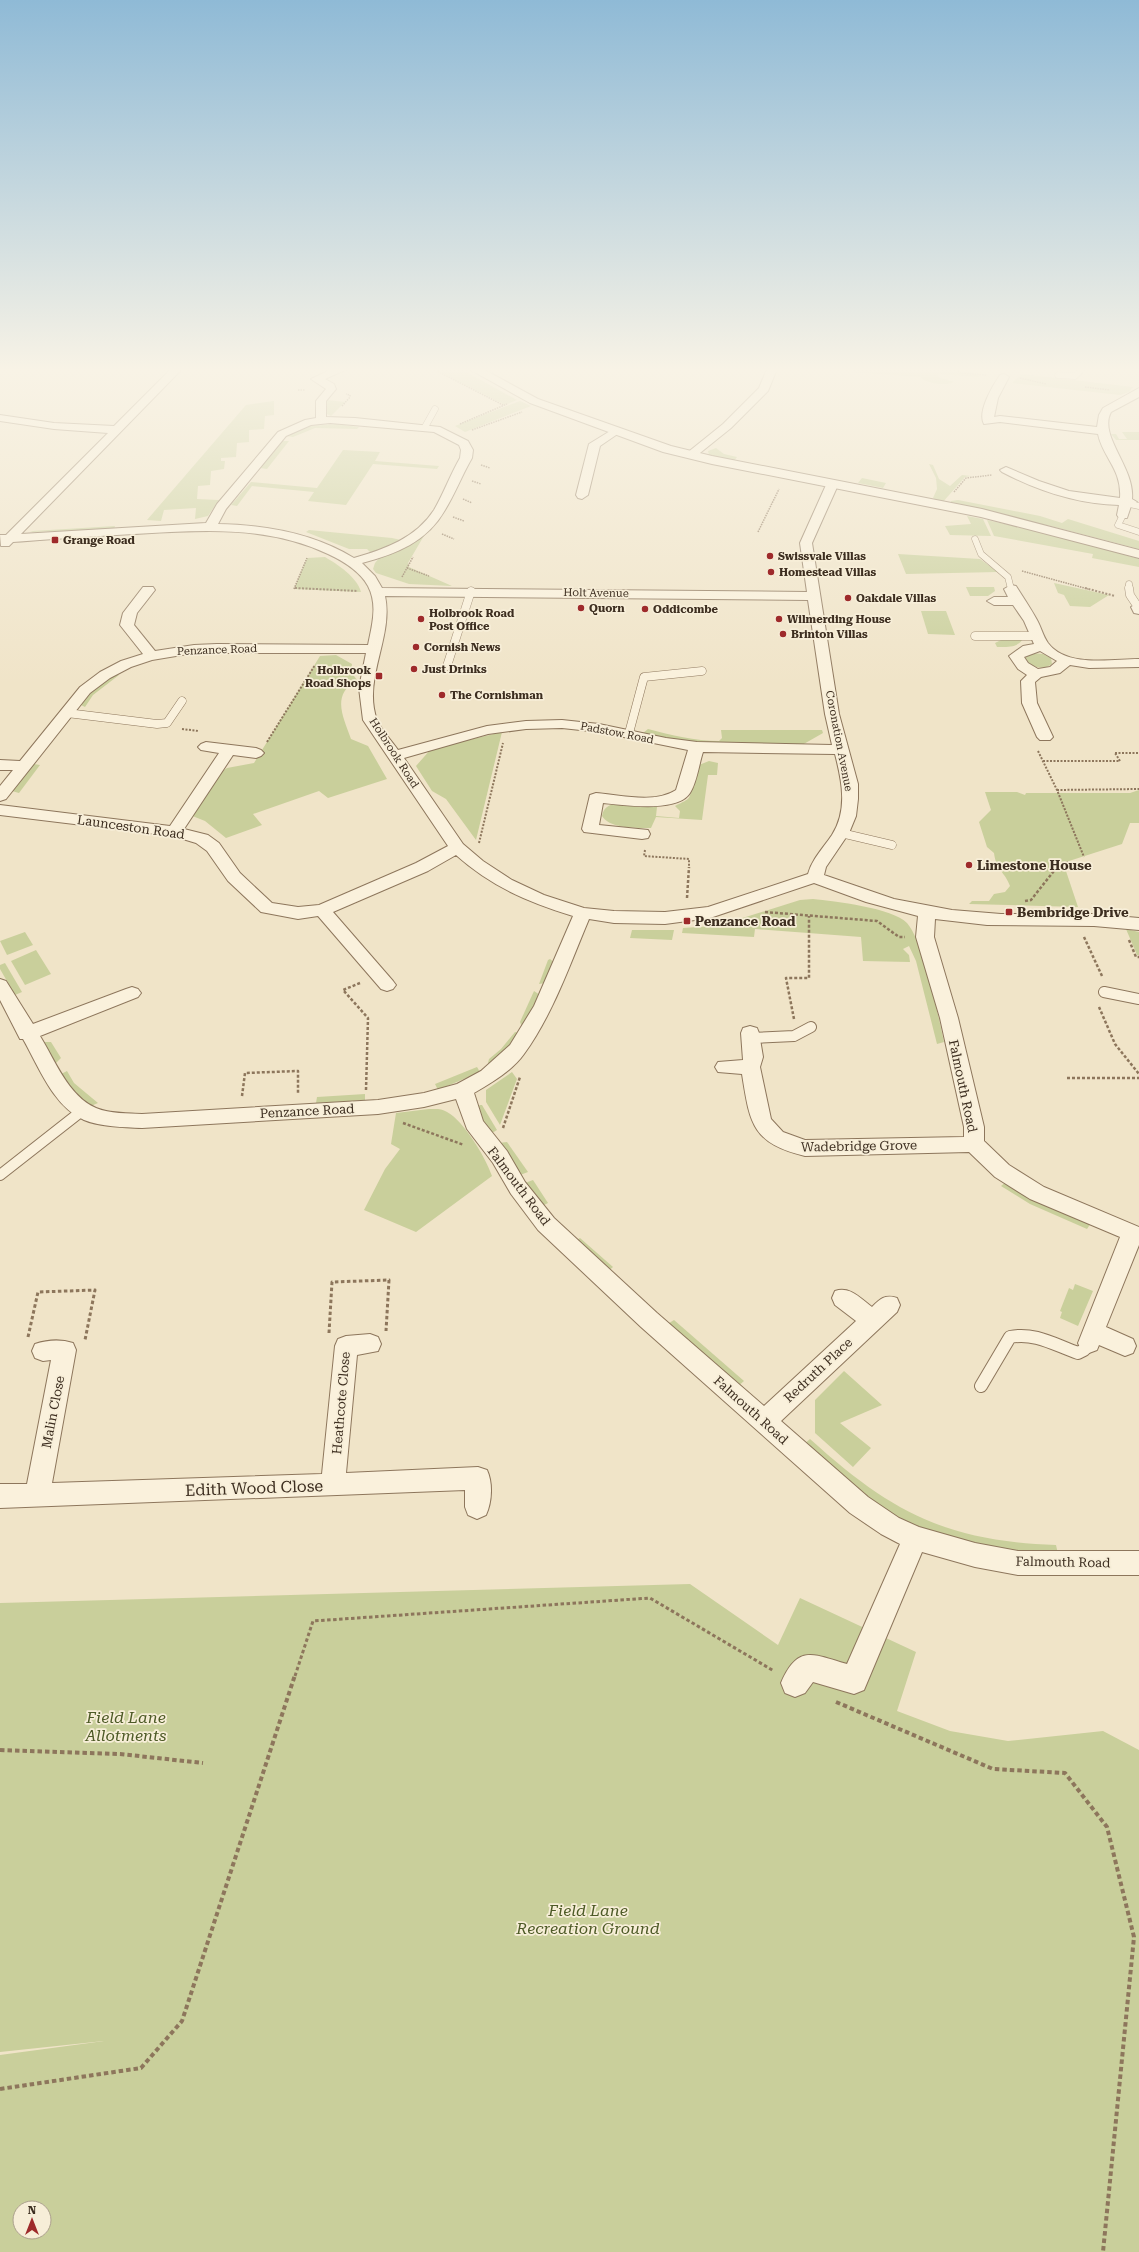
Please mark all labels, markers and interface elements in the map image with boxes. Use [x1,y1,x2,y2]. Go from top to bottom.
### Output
place label: Grange Road [63,534,136,547]
marker: Grange Road [50,535,60,545]
place label: Swissvale Villas [778,550,866,563]
marker: Swissvale Villas [765,551,775,561]
place label: Homestead Villas [779,566,876,579]
marker: Homestead Villas [766,567,776,577]
street label: Holt Avenue [563,586,629,600]
place label: Oakdale Villas [856,592,936,605]
marker: Oakdale Villas [843,593,853,603]
place label: Quorn [589,602,625,615]
marker: Quorn [576,603,586,613]
place label: Oddicombe [653,603,719,616]
marker: Oddicombe [640,604,650,614]
place label: Holbrook Road Post Office [429,607,515,633]
place label: Wilmerding House [787,613,892,626]
marker: Holbrook Road Post Office [416,614,426,624]
marker: Wilmerding House [774,614,784,624]
place label: Brinton Villas [791,628,868,641]
marker: Brinton Villas [778,629,788,639]
place label: Cornish News [424,641,501,654]
street label: Penzance Road [177,642,257,658]
marker: Cornish News [411,642,421,652]
place label: Just Drinks [422,663,487,676]
place label: Holbrook Road Shops [305,664,371,690]
marker: Just Drinks [409,664,419,674]
marker: Holbrook Road Shops [374,671,384,681]
place label: The Cornishman [450,689,544,702]
street label: Coronation Avenue [823,689,855,793]
marker: The Cornishman [437,690,447,700]
street label: Holbrook Road [366,715,422,791]
street label: Padstow Road [579,720,655,746]
street label: Launceston Road [76,812,186,842]
place label: Limestone House [977,858,1092,873]
marker: Limestone House [964,860,974,870]
place label: Bembridge Drive [1017,905,1129,920]
marker: Bembridge Drive [1004,907,1014,917]
place label: Penzance Road [695,914,796,929]
marker: Penzance Road [682,916,692,926]
street label: Falmouth Road [946,1038,980,1134]
street label: Penzance Road [259,1101,355,1121]
street label: Wadebridge Grove [801,1137,917,1155]
street label: Falmouth Road [485,1144,554,1229]
street label: Redruth Place [781,1335,855,1405]
street label: Heathcote Close [329,1351,353,1455]
street label: Falmouth Road [711,1373,792,1448]
street label: Malin Close [39,1374,67,1450]
street label: Edith Wood Close [185,1476,324,1500]
street label: Falmouth Road [1016,1554,1111,1570]
park label: Field Lane Allotments [85,1708,166,1745]
park label: Field Lane Recreation Ground [515,1901,660,1938]
north arrow [12,2200,52,2240]
text: N [28,2204,37,2217]

